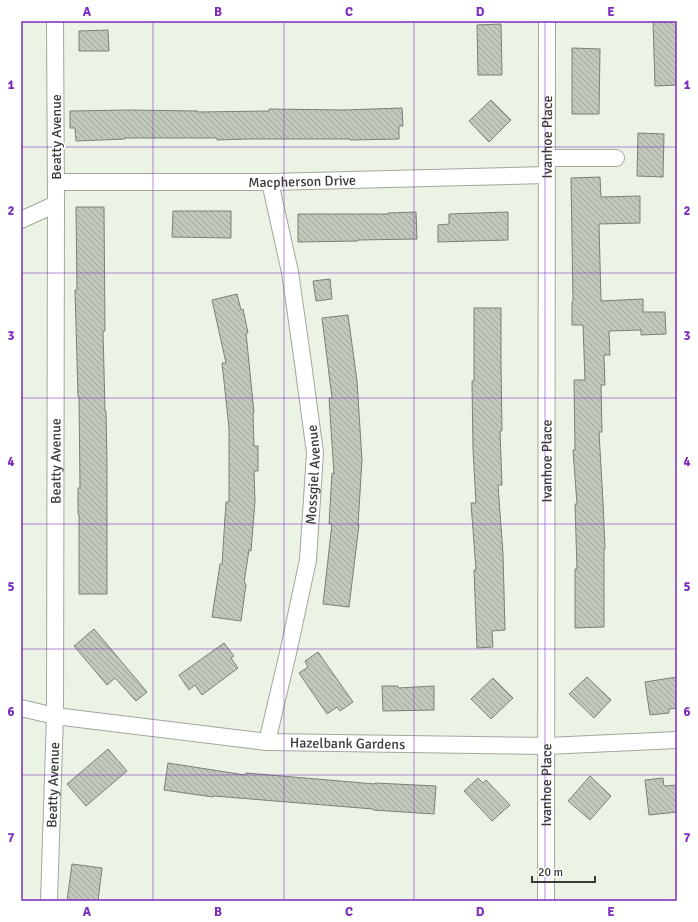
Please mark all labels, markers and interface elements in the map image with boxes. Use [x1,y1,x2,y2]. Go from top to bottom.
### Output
text: A [83,4,92,20]
text: B [214,4,222,20]
text: C [345,4,353,20]
text: D [476,4,485,20]
text: E [607,4,615,20]
text: 1 [7,77,15,93]
text: 1 [683,77,691,93]
street label: Beatty Avenue [48,94,65,180]
street label: Ivanhoe Place [539,96,556,178]
street label: Macpherson Drive [248,172,356,191]
text: 2 [7,203,15,219]
text: 2 [683,203,691,219]
text: 3 [7,328,15,344]
text: 3 [683,328,691,344]
street label: Beatty Avenue [47,418,65,504]
street label: Ivanhoe Place [538,420,556,502]
street label: Mossgiel Avenue [302,424,324,525]
text: 4 [7,454,15,470]
text: 4 [683,454,691,470]
text: 5 [7,579,15,595]
text: 5 [683,579,691,595]
text: 6 [7,704,15,720]
text: 6 [683,704,691,720]
street label: Hazelbank Gardens [290,734,405,753]
street label: Beatty Avenue [43,742,63,828]
street label: Ivanhoe Place [538,744,555,826]
text: 7 [7,830,15,846]
text: 7 [683,830,691,846]
scale bar [532,858,595,884]
text: 20 m [538,865,563,880]
text: A [83,904,92,920]
text: B [214,904,222,920]
text: C [345,904,353,920]
text: D [476,904,485,920]
text: E [607,904,615,920]

